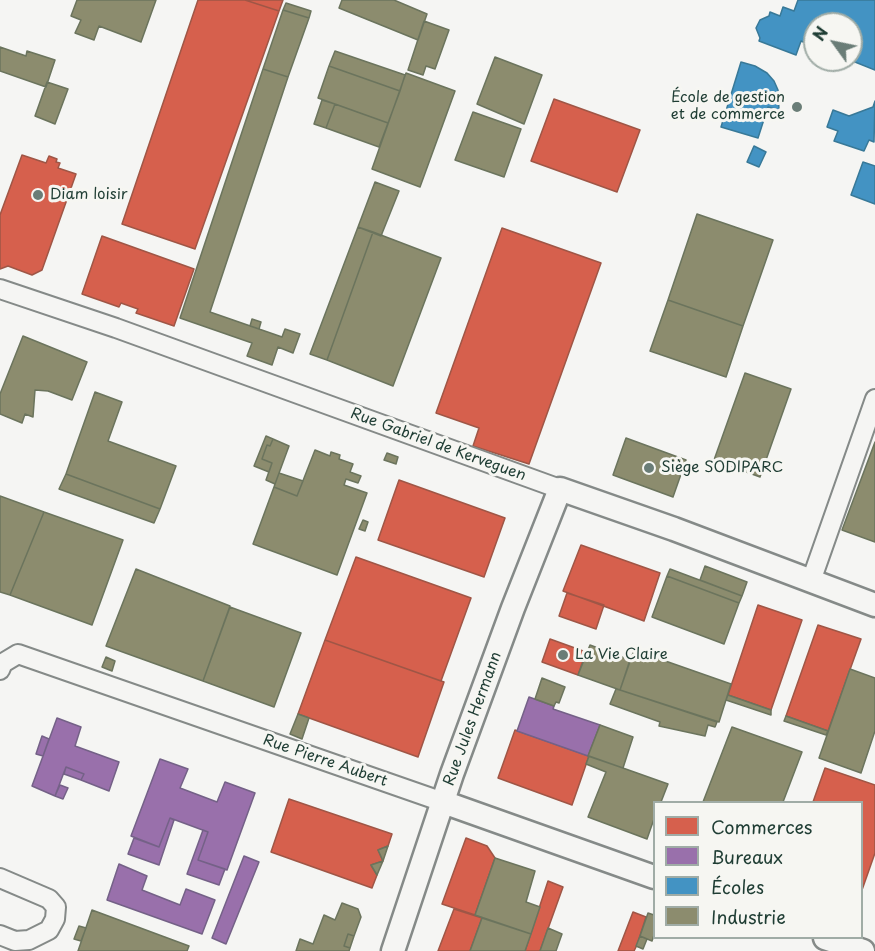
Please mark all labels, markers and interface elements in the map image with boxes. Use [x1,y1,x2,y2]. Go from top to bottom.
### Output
north arrow [803,12,863,72]
text: N [806,21,833,45]
place label: École de gestion et de commerce [671,89,785,124]
marker: École de gestion et de commerce [790,100,804,114]
place label: Diam loisir [50,186,128,204]
marker: Diam loisir [31,188,45,202]
street label: Rue Gabriel de Kerveguen [348,405,528,485]
place label: Siège SODIPARC [661,459,783,477]
marker: Siège SODIPARC [642,461,656,475]
place label: La Vie Claire [575,646,668,664]
marker: La Vie Claire [556,648,570,662]
street label: Rue Jules Hermann [440,650,506,788]
street label: Rue Pierre Aubert [260,731,390,791]
legend [653,801,863,939]
text: Commerces [711,813,812,840]
text: Bureaux [711,843,783,870]
text: Écoles [711,873,764,900]
text: Industrie [711,903,786,930]

